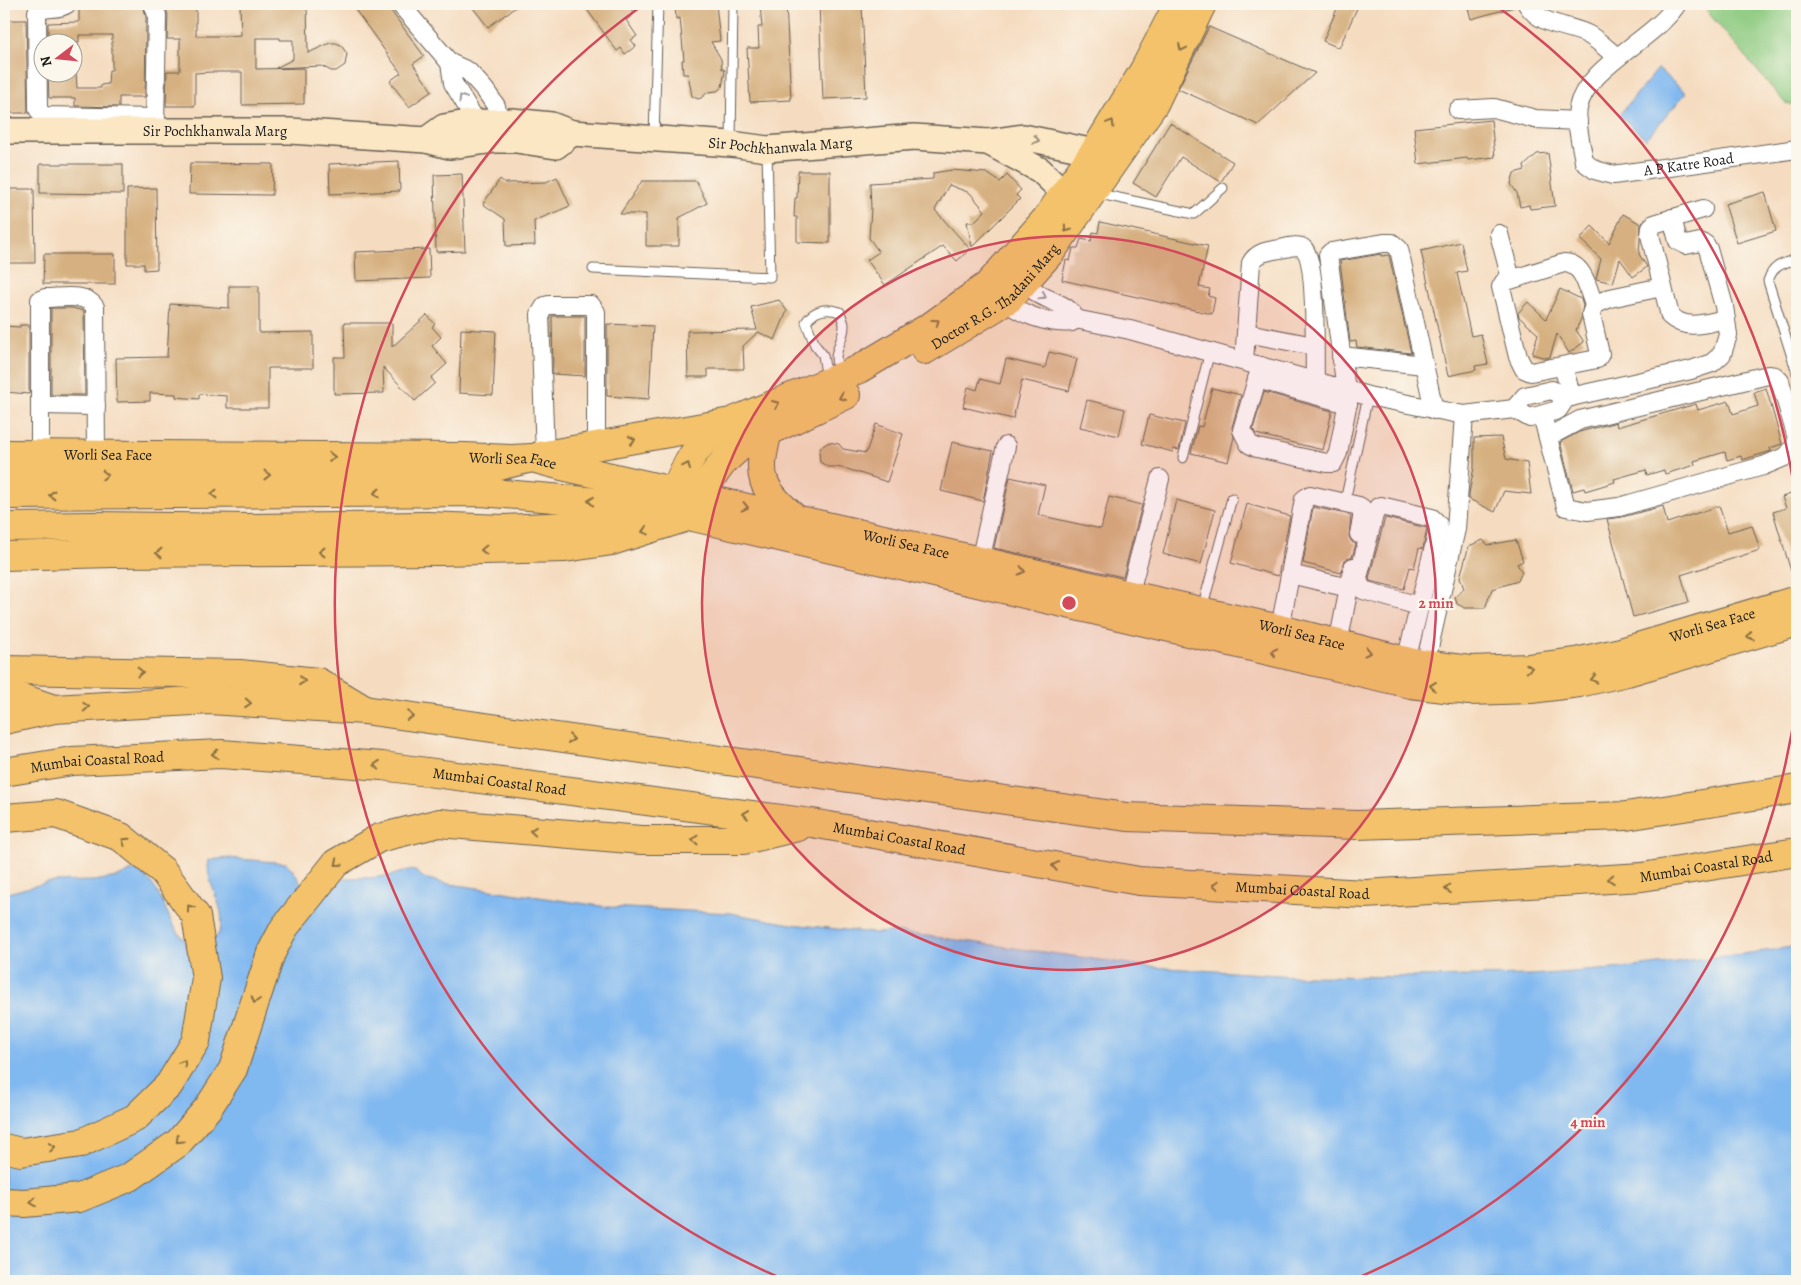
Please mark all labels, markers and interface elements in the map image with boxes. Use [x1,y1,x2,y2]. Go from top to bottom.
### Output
north arrow [32,32,82,82]
one-way arrow [1178,43,1188,52]
text: N [35,54,57,69]
one-way arrow [459,95,469,104]
one-way arrow [1104,120,1114,129]
street label: Sir Pochkhanwala Marg [143,121,288,141]
street label: Sir Pochkhanwala Marg [708,132,854,159]
one-way arrow [1032,134,1041,144]
street label: A P Katre Road [1641,148,1736,181]
one-way arrow [1064,223,1073,233]
street label: Doctor R.G. Thadani Marg [927,239,1064,354]
one-way arrow [1038,289,1047,299]
one-way arrow [930,319,940,328]
one-way arrow [838,391,846,401]
one-way arrow [771,399,780,410]
one-way arrow [628,435,636,445]
street label: Worli Sea Face [63,444,152,465]
street label: Worli Sea Face [467,447,559,474]
one-way arrow [329,452,337,462]
one-way arrow [681,462,691,471]
one-way arrow [102,470,109,480]
one-way arrow [264,470,272,480]
one-way arrow [372,488,380,498]
one-way arrow [210,489,218,499]
one-way arrow [47,490,55,500]
one-way arrow [587,496,595,507]
one-way arrow [740,501,749,512]
street label: Worli Sea Face [860,524,952,564]
one-way arrow [641,525,649,535]
one-way arrow [480,545,488,555]
one-way arrow [317,547,325,557]
one-way arrow [155,548,162,558]
one-way arrow [1018,565,1027,576]
text: 2 min [1418,593,1454,613]
centre of rings [1060,594,1078,612]
street label: Worli Sea Face [1666,603,1758,647]
street label: Worli Sea Face [1256,614,1347,655]
one-way arrow [1747,630,1755,640]
one-way arrow [1364,646,1373,657]
one-way arrow [1269,647,1278,658]
one-way arrow [1525,663,1533,674]
one-way arrow [136,667,144,678]
one-way arrow [1590,673,1598,684]
one-way arrow [298,675,306,686]
one-way arrow [1428,681,1436,692]
one-way arrow [245,697,253,708]
one-way arrow [82,701,90,712]
one-way arrow [406,711,415,721]
one-way arrow [567,733,575,744]
street label: Mumbai Coastal Road [29,747,166,778]
one-way arrow [211,749,218,759]
one-way arrow [373,760,381,771]
street label: Mumbai Coastal Road [432,763,568,800]
one-way arrow [742,810,751,820]
street label: Mumbai Coastal Road [831,817,968,860]
one-way arrow [529,826,537,837]
one-way arrow [691,835,699,845]
one-way arrow [121,838,131,847]
street label: Mumbai Coastal Road [1638,846,1775,887]
one-way arrow [335,858,344,866]
one-way arrow [1051,861,1060,871]
one-way arrow [1606,873,1614,884]
street label: Mumbai Coastal Road [1235,877,1371,904]
one-way arrow [1212,880,1220,891]
one-way arrow [1444,883,1452,894]
one-way arrow [187,904,196,914]
one-way arrow [251,996,261,1004]
one-way arrow [176,1060,186,1069]
text: 4 min [1570,1112,1606,1132]
one-way arrow [176,1134,185,1143]
one-way arrow [47,1143,56,1153]
one-way arrow [29,1196,37,1207]

